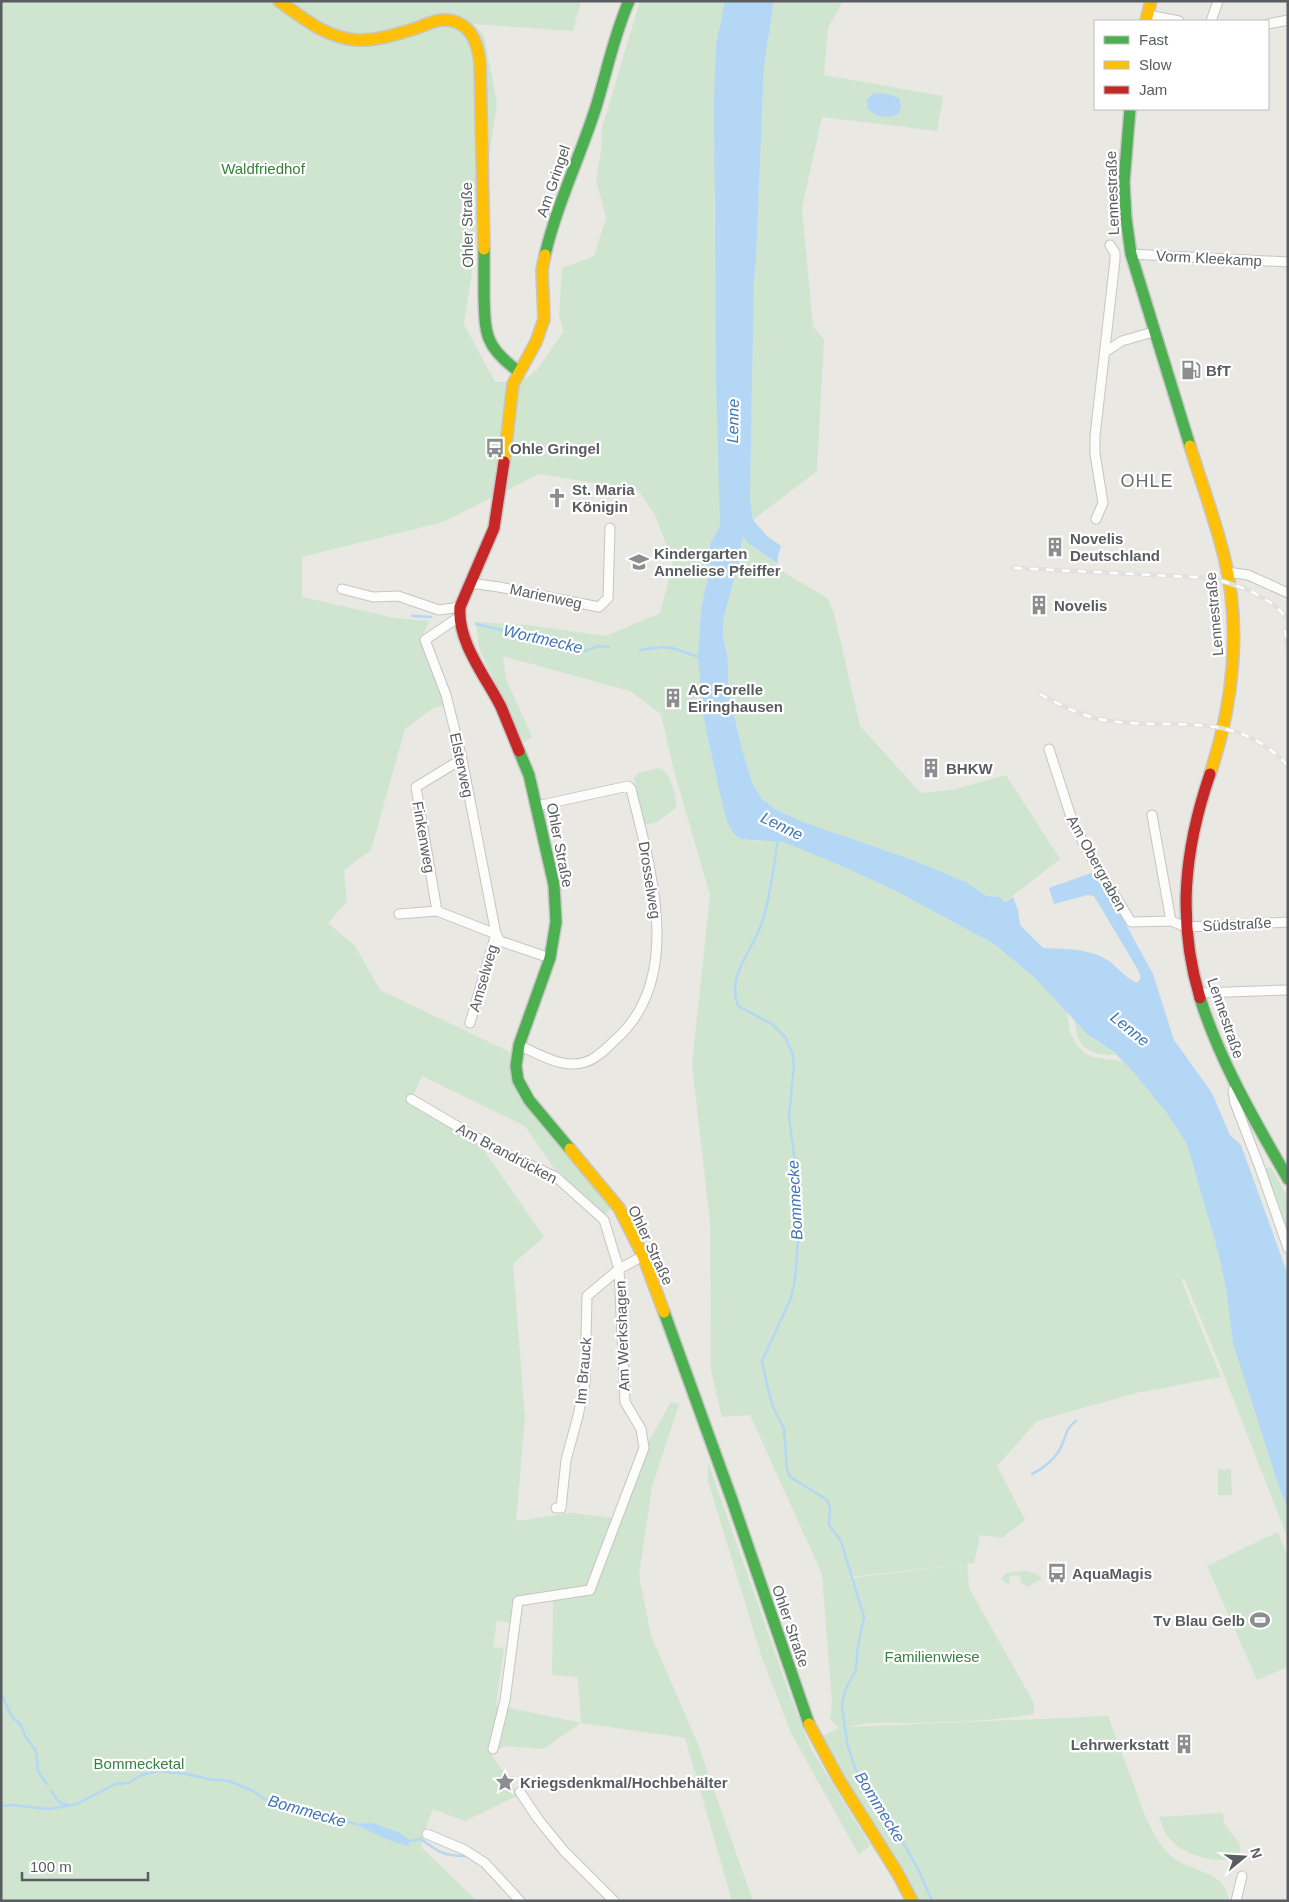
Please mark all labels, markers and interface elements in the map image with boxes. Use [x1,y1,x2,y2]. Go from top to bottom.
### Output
legend [1094,20,1269,110]
text: Fast [1139,31,1169,48]
text: Slow [1139,56,1172,73]
text: Jam [1139,81,1167,98]
street label: Am Gringel [533,143,573,219]
street label: Lennestraße [1102,151,1122,235]
park label: Waldfriedhof [221,160,306,177]
street label: Ohler Straße [458,182,476,268]
street label: Vorm Kleekamp [1156,247,1262,269]
fuel station icon: BfT [1180,359,1202,381]
place label: BfT [1206,362,1231,379]
water label: Lenne [724,399,742,443]
bus stop icon: Ohle Gringel [484,437,506,459]
place label: Ohle Gringel [510,440,600,457]
district label: OHLE [1120,471,1174,491]
place label: St. Maria Königin [572,481,635,515]
church icon: St. Maria Königin [546,487,568,509]
place label: Novelis Deutschland [1070,530,1160,564]
building icon: Novelis Deutschland [1044,536,1066,558]
place label: Kindergarten Anneliese Pfeiffer [654,545,781,579]
school or university icon: Kindergarten Anneliese Pfeiffer [628,551,650,573]
street label: Lennestraße [1202,571,1226,657]
street label: Marienweg [508,580,584,612]
building icon: Novelis [1028,594,1050,616]
place label: Novelis [1054,597,1107,614]
water label: Wortmecke [502,622,584,656]
place label: AC Forelle Eiringhausen [688,681,783,715]
building icon: AC Forelle Eiringhausen [662,687,684,709]
street label: Elsterweg [447,731,477,799]
building icon: BHKW [920,757,942,779]
place label: BHKW [946,760,993,777]
street label: Finkenweg [409,800,439,874]
street label: Ohler Straße [543,801,577,889]
water label: Lenne [758,809,806,843]
street label: Am Obergraben [1064,812,1130,914]
street label: Drosselweg [635,840,665,920]
street label: Südstraße [1202,914,1272,934]
street label: Amselweg [465,942,501,1014]
street label: Lennestraße [1204,975,1248,1061]
water label: Lenne [1107,1008,1153,1050]
street label: Am Brandrücken [454,1119,560,1187]
water label: Bommecke [784,1160,806,1240]
street label: Ohler Straße [625,1202,677,1288]
street label: Am Werkshagen [612,1280,632,1392]
street label: Im Brauck [572,1336,594,1405]
bus stop icon: AquaMagis [1046,1562,1068,1584]
place label: AquaMagis [1072,1565,1152,1582]
street label: Ohler Straße [769,1583,813,1669]
sports icon: Tv Blau Gelb [1249,1609,1271,1631]
place label: Tv Blau Gelb [1153,1612,1245,1629]
park label: Familienwiese [884,1648,980,1665]
building icon: Lehrwerkstatt [1173,1733,1195,1755]
place label: Lehrwerkstatt [1071,1736,1169,1753]
park label: Bommecketal [94,1755,184,1772]
water label: Bommecke [852,1769,908,1846]
place icon: Kriegsdenkmal/Hochbehälter [494,1771,516,1793]
place label: Kriegsdenkmal/Hochbehälter [520,1774,728,1791]
water label: Bommecke [266,1792,348,1830]
north arrow [1219,1832,1269,1882]
text: N [1247,1846,1266,1860]
scale bar [22,1850,149,1882]
text: 100 m [30,1858,72,1875]

